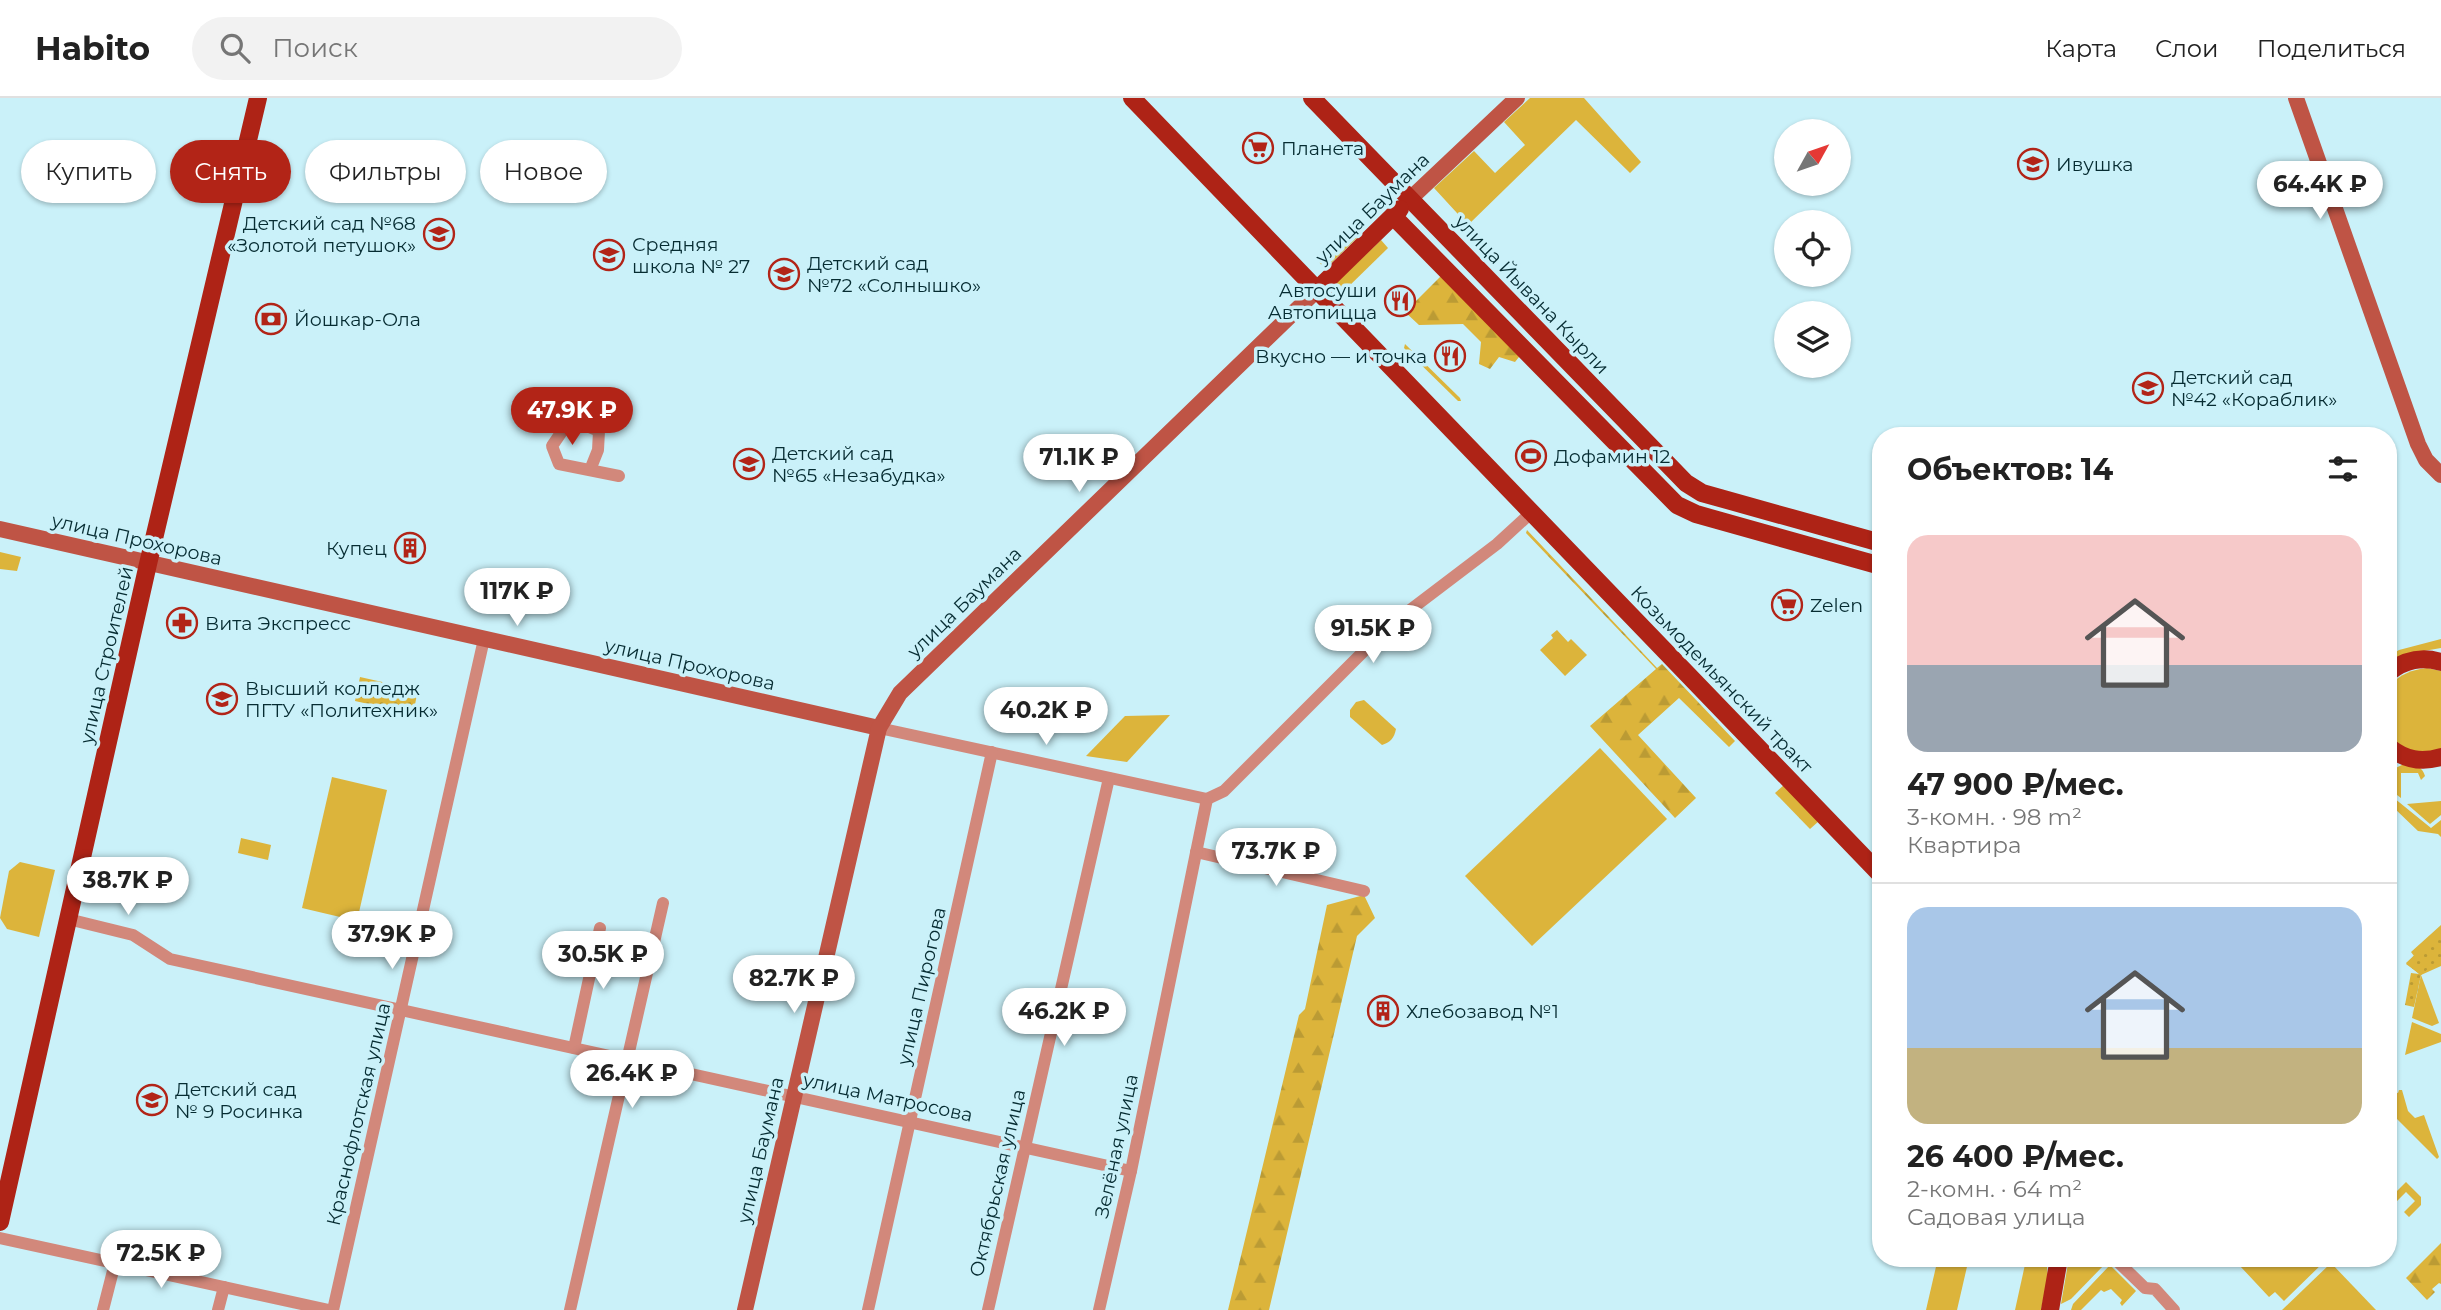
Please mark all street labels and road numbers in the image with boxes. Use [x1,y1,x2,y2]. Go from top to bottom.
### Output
street label: улица Баумана [1310,148,1434,269]
street label: улица Йывана Кырли [1449,209,1614,379]
street label: улица Прохорова [48,508,224,570]
street label: улица Баумана [902,542,1026,663]
street label: улица Строителей [75,564,138,747]
street label: Козьмодемьянский тракт [1626,581,1817,778]
street label: улица Прохорова [601,633,777,695]
street label: улица Пирогова [892,905,951,1068]
street label: Краснофлотская улица [322,1000,395,1228]
street label: улица Матросова [800,1068,975,1127]
street label: Зелёная улица [1090,1072,1143,1220]
street label: улица Баумана [732,1075,789,1227]
street label: Октябрьская улица [965,1087,1030,1279]

